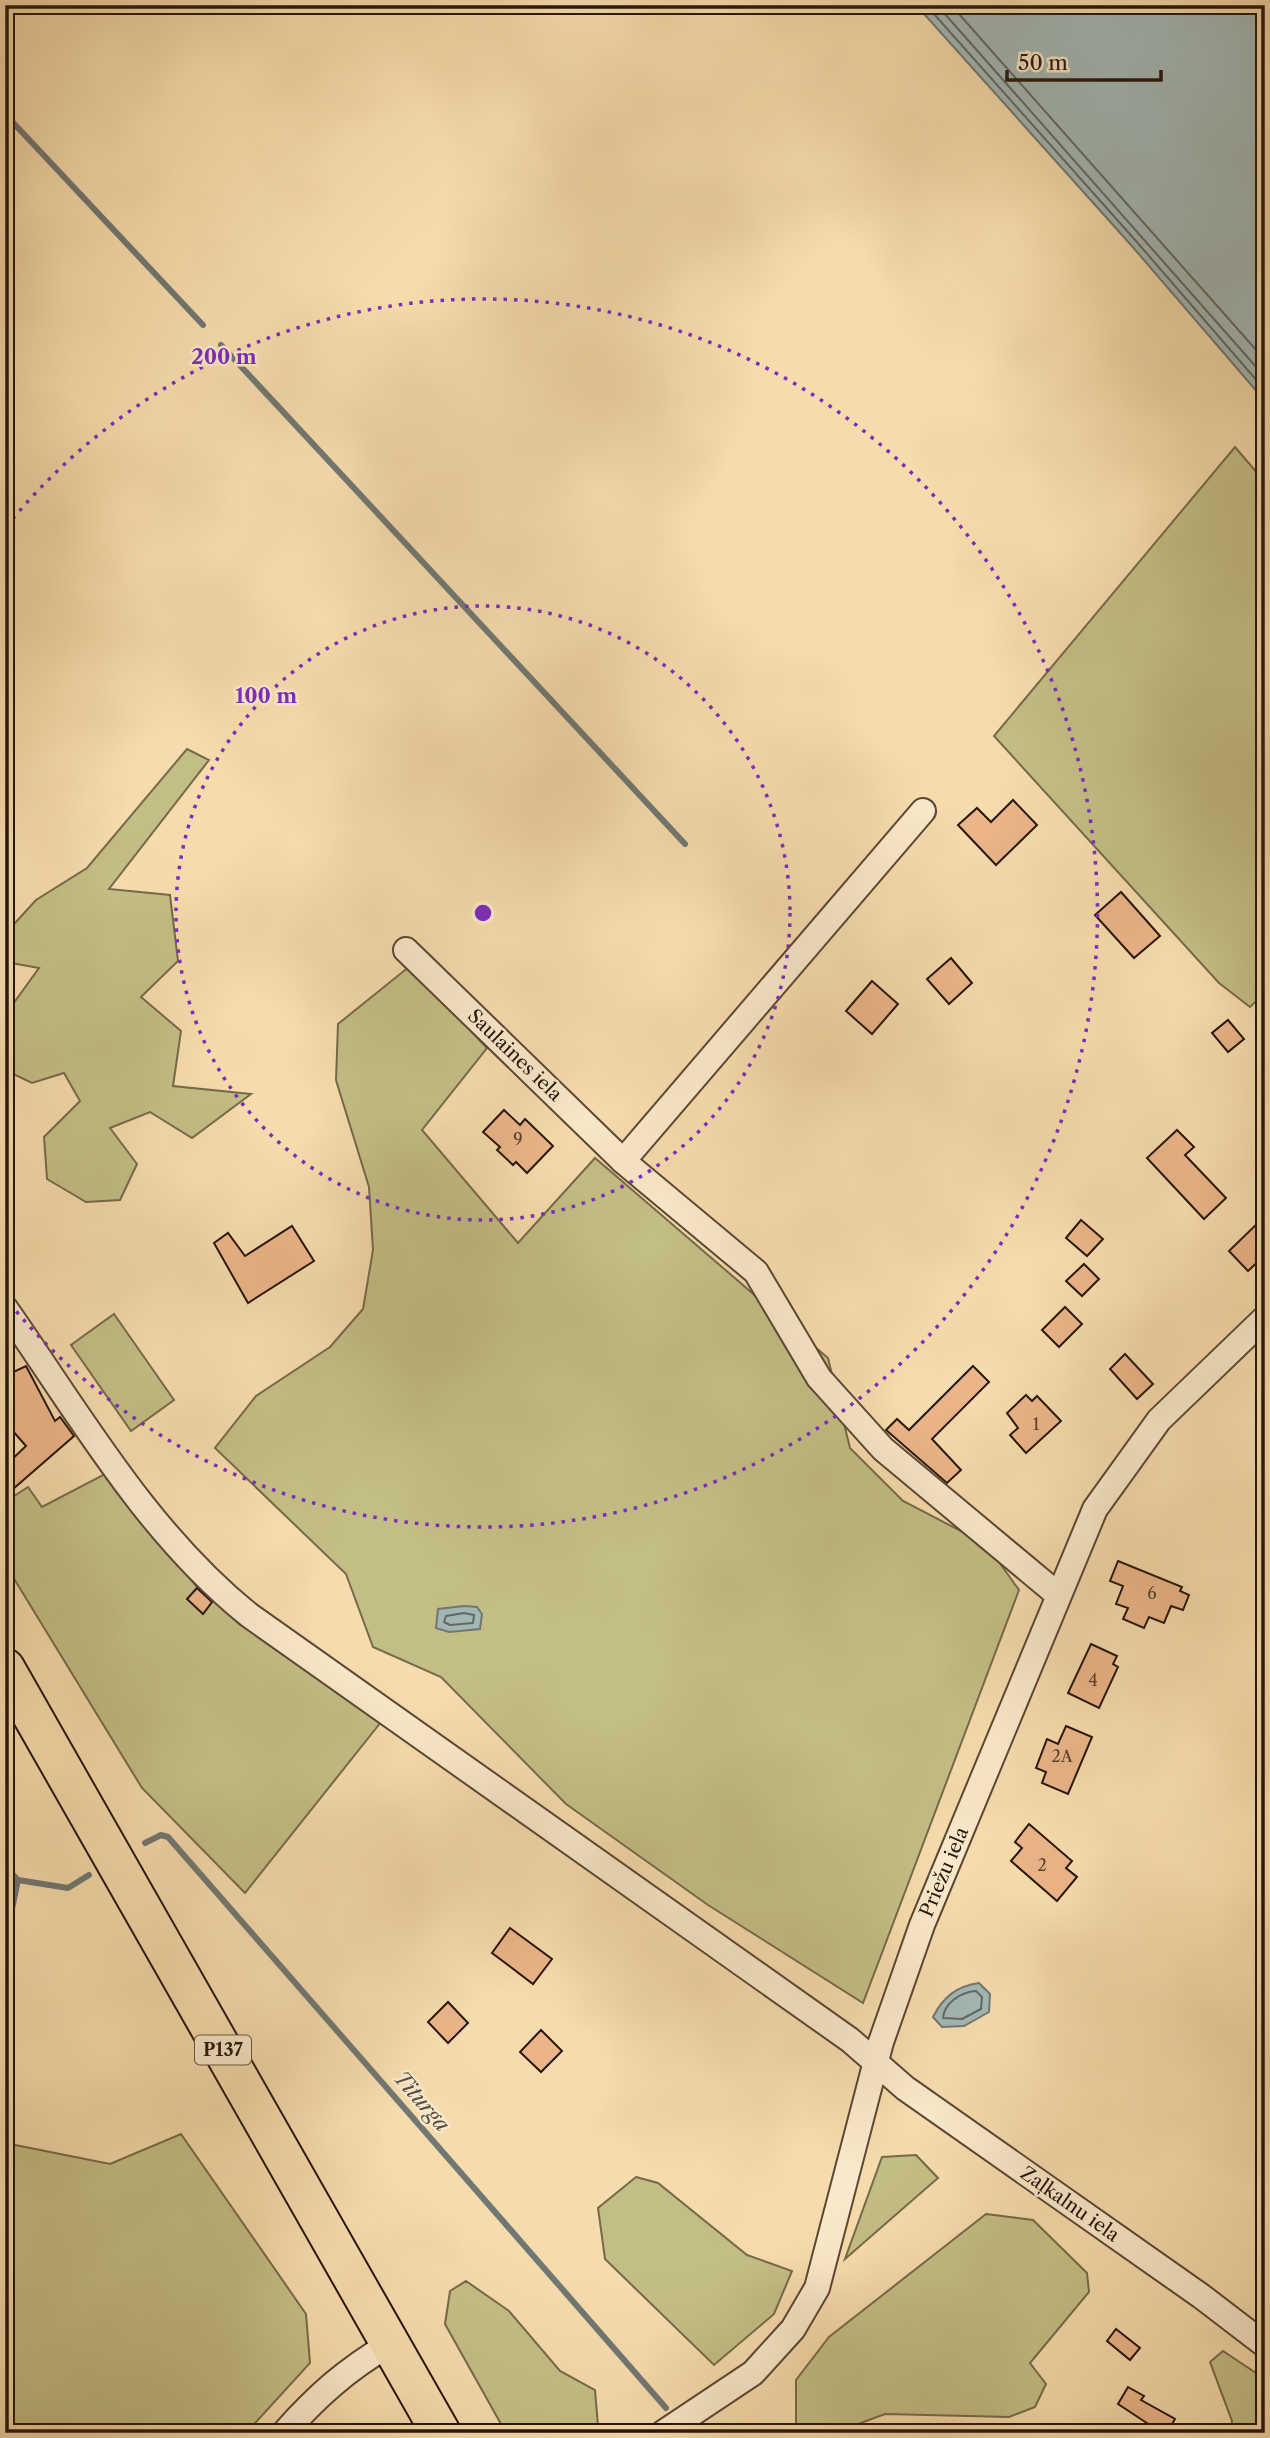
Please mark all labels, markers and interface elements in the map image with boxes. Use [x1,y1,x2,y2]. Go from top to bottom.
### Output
scale bar [1007,38,1162,82]
text: 50 m [1018,50,1068,75]
text: 200 m [191,344,257,369]
text: 100 m [235,683,297,708]
centre of rings [471,901,495,925]
street label: Saulaines iela [463,1004,567,1106]
house number: 9 [513,1129,523,1149]
house number: 1 [1033,1414,1040,1434]
house number: 6 [1147,1583,1157,1603]
house number: 4 [1088,1670,1098,1690]
house number: 2A [1051,1746,1074,1766]
street label: Priežu iela [915,1823,973,1921]
house number: 2 [1037,1855,1047,1875]
road number: P137 [195,2036,251,2064]
water label: Titurga [389,2066,455,2137]
street label: Zaļkalnu iela [1016,2161,1124,2247]

